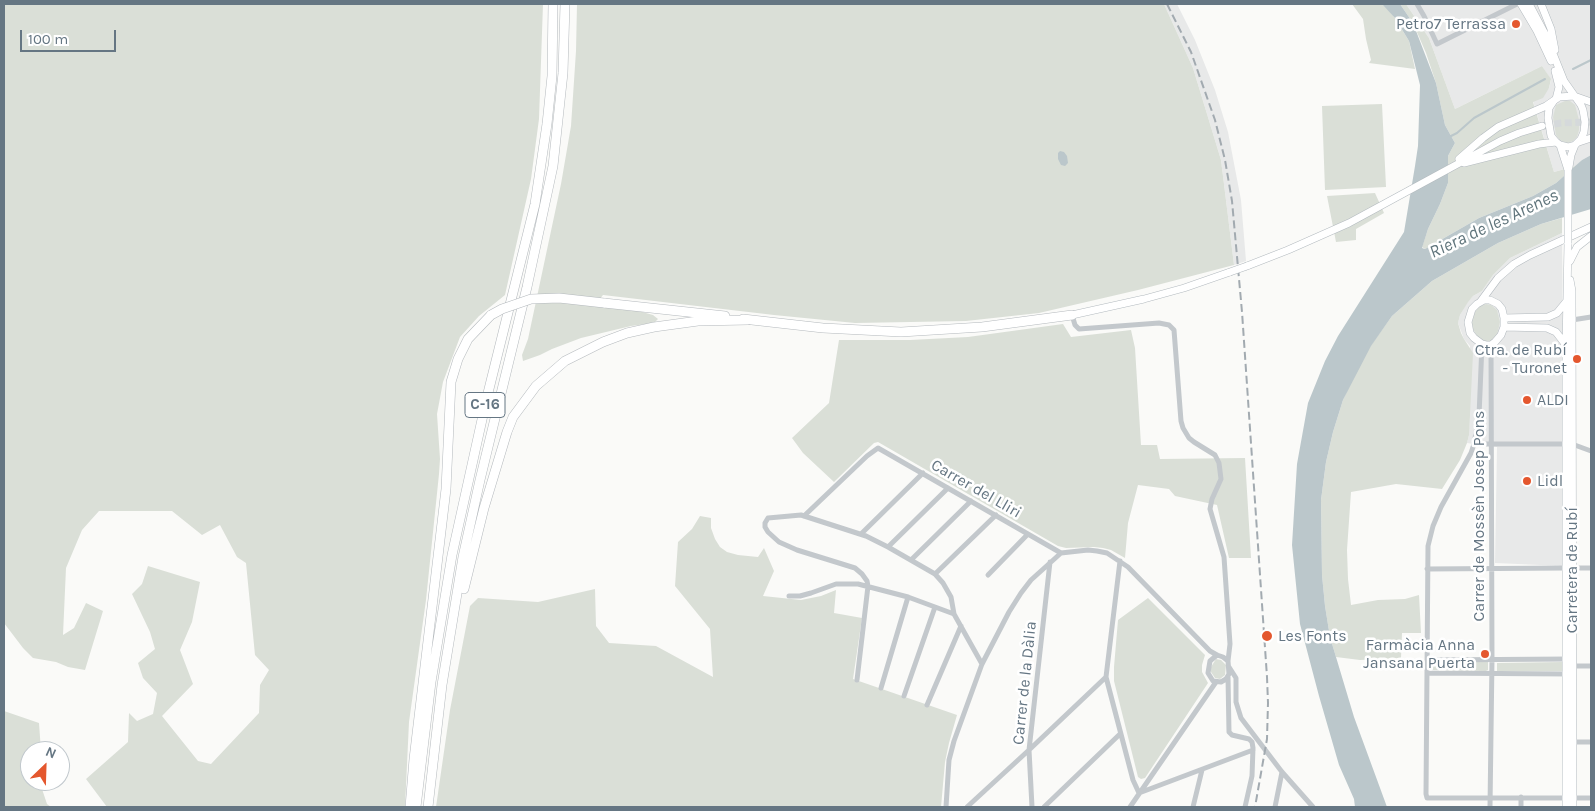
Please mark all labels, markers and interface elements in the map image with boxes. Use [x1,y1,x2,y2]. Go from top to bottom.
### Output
place label: Petro7 Terrassa [1396,14,1506,34]
marker: Petro7 Terrassa [1510,18,1522,30]
scale bar [22,20,119,52]
text: 100 m [28,30,68,48]
water label: Riera de les Arenes [1426,185,1562,263]
place label: Ctra. de Rubí - Turonet [1475,340,1567,378]
marker: Ctra. de Rubí - Turonet [1571,353,1583,365]
place label: ALDI [1537,390,1569,410]
road number: C-16 [465,392,505,418]
marker: ALDI [1521,394,1533,406]
street label: Carrer de Mossèn Josep Pons [1469,411,1489,621]
street label: Carrer del Lliri [927,455,1025,523]
place label: Lidl [1537,471,1563,491]
marker: Lidl [1521,475,1533,487]
street label: Carretera de Rubí [1562,507,1582,633]
street label: Carrer de la Dàlia [1009,620,1041,746]
place label: Les Fonts [1278,626,1347,646]
marker: Les Fonts [1260,629,1274,643]
place label: Farmàcia Anna Jansana Puerta [1363,635,1475,673]
marker: Farmàcia Anna Jansana Puerta [1479,648,1491,660]
north arrow [20,741,70,791]
text: N [43,743,59,763]

